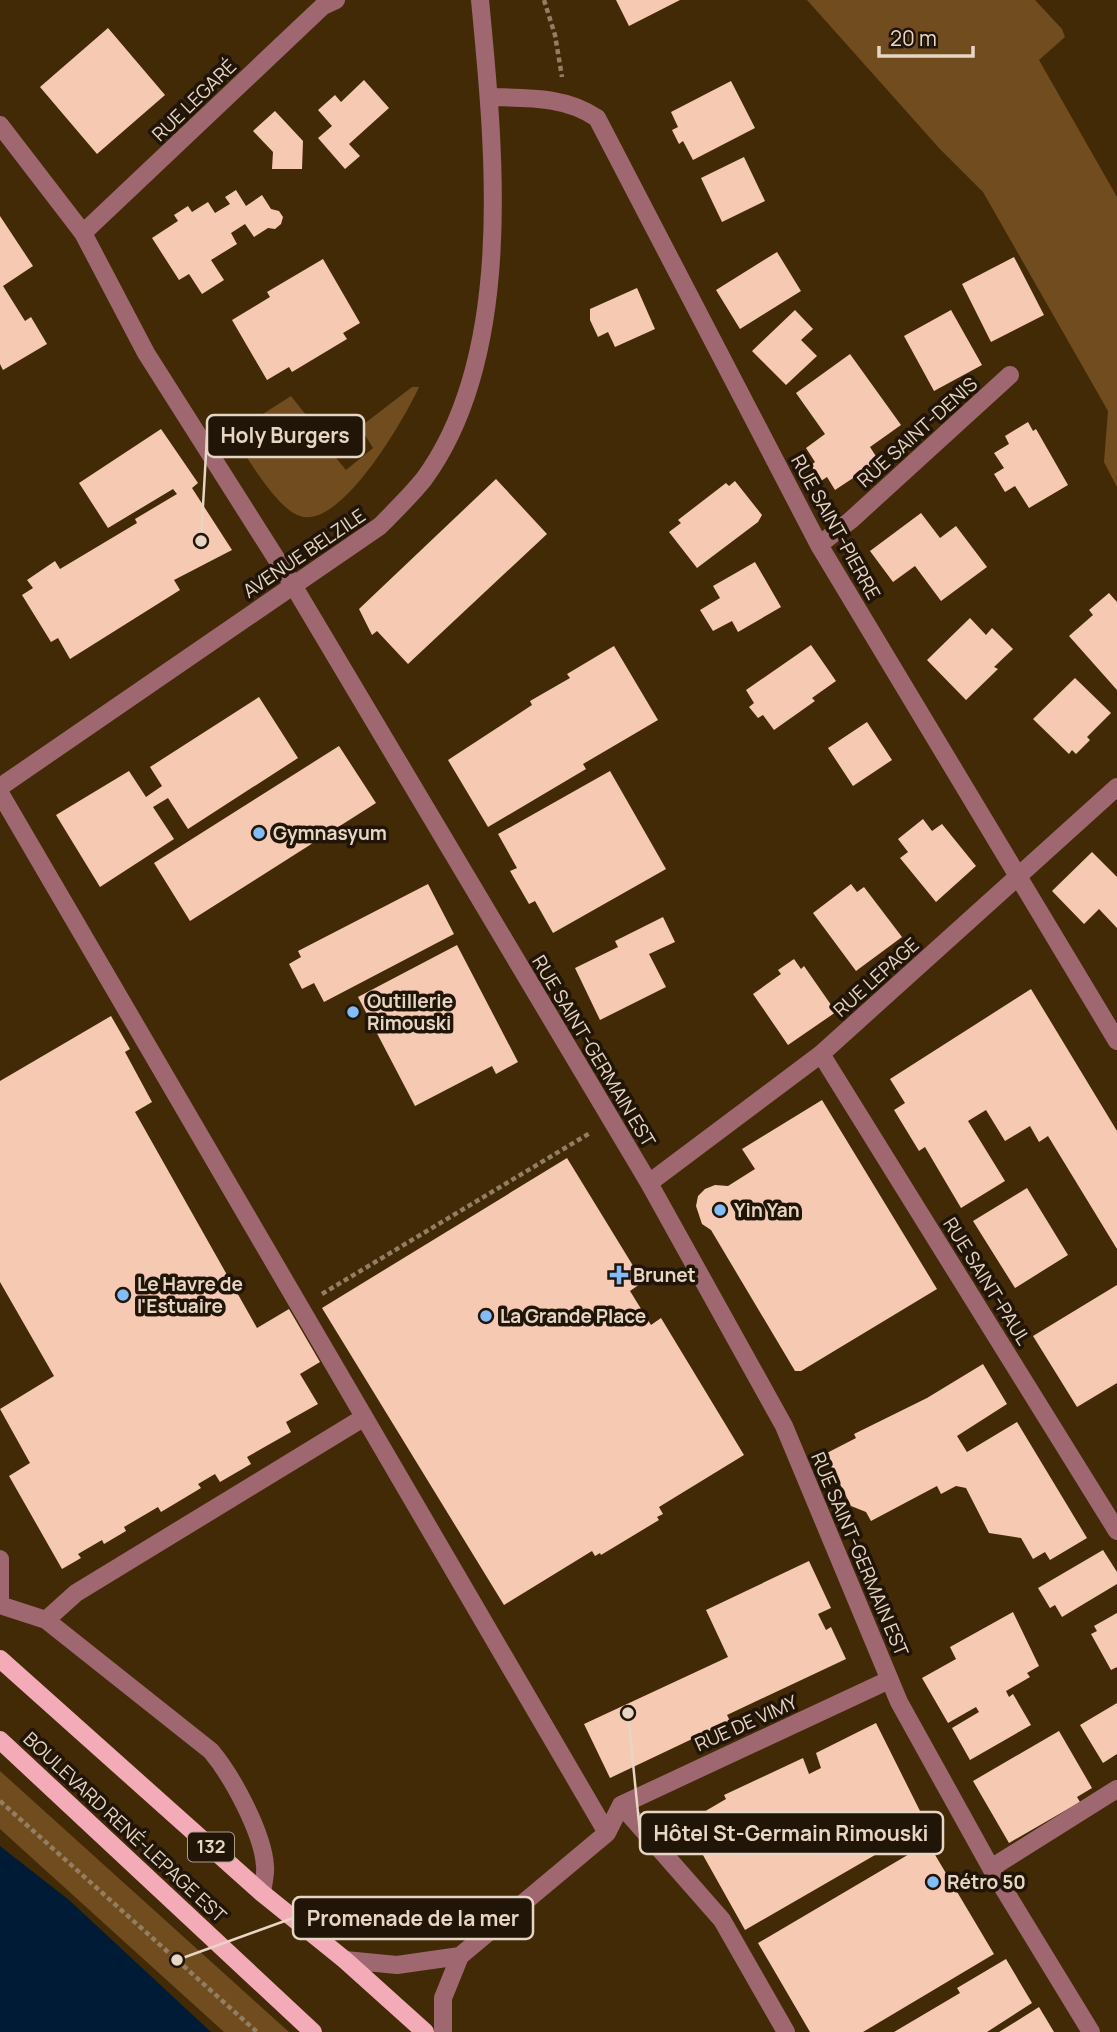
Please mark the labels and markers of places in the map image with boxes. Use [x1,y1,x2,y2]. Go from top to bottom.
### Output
callout: Holy Burgers [207,415,364,457]
place label: Gymnasyum [273,820,387,846]
marker: Gymnasyum [251,825,267,841]
place label: Outillerie Rimouski [367,988,453,1036]
marker: Outillerie Rimouski [345,1004,361,1020]
place label: Yin Yan [734,1197,800,1223]
marker: Yin Yan [712,1202,728,1218]
place label: Brunet [633,1262,696,1288]
marker: Brunet [611,1267,627,1283]
place label: Le Havre de l'Estuaire [137,1271,243,1319]
marker: Le Havre de l'Estuaire [115,1287,131,1303]
place label: La Grande Place [500,1303,646,1329]
marker: La Grande Place [478,1308,494,1324]
callout: Hôtel St-Germain Rimouski [640,1812,943,1854]
place label: Rétro 50 [947,1869,1026,1895]
marker: Rétro 50 [925,1874,941,1890]
callout: Promenade de la mer [293,1897,533,1939]

